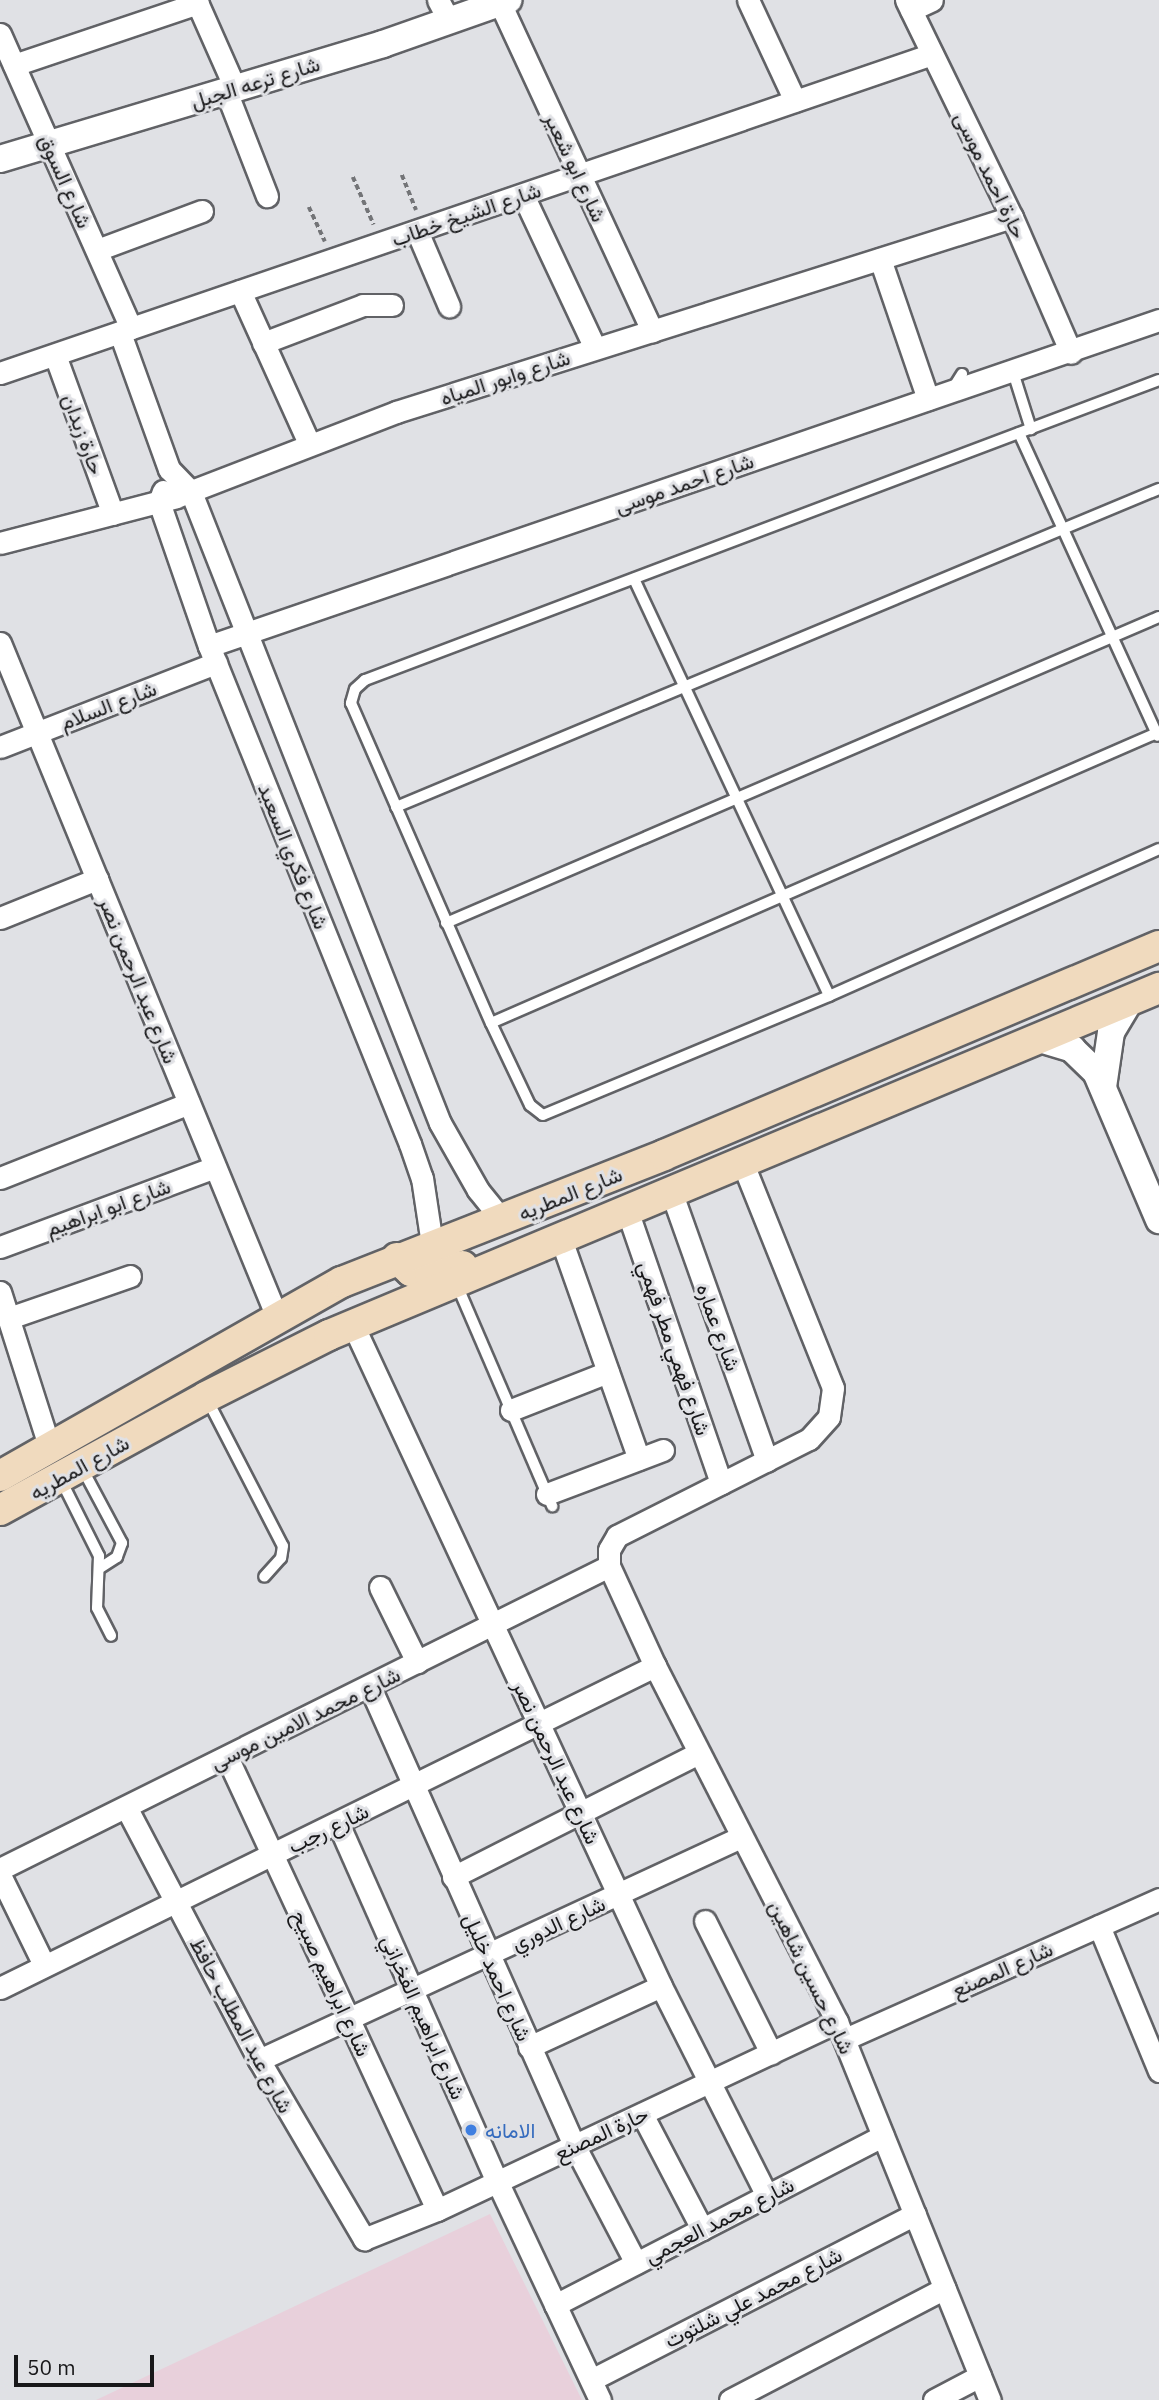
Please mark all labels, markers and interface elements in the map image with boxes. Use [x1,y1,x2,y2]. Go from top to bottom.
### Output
street label: شارع ترعه الجبل [187,50,323,114]
street label: شارع ابو شعير [540,108,612,226]
street label: حارة احمد موسى [949,108,1033,242]
street label: شارع السوق [34,130,98,232]
street label: شارع الشيخ خطاب [388,177,544,251]
street label: شارع وابور المياه [437,344,573,410]
street label: حارة زيدان [58,390,110,478]
street label: شارع احمد موسى [611,447,757,519]
street label: شارع السلام [56,675,160,735]
street label: شارع فكري السعيد [253,779,335,933]
street label: شارع عبد الرحمن نصر [94,893,184,1067]
street label: شارع المطريه [514,1161,626,1225]
street label: شارع ابو ابراهيم [42,1173,174,1241]
street label: شارع فهمي مطر فهمي [633,1258,717,1438]
street label: شارع عماره [692,1280,746,1374]
street label: شارع المطريه [25,1429,133,1505]
street label: شارع محمد الامين موسى [206,1661,404,1775]
street label: شارع عبد الرحمن نصر [508,1676,606,1848]
street label: شارع رجب [284,1798,372,1858]
street label: شارع الدوري [507,1890,609,1956]
street label: شارع حسين شاهين [764,1896,860,2058]
street label: شارع ابراهيم صبيح [287,1906,377,2060]
street label: شارع احمد خليل [459,1909,537,2045]
street label: شارع ابراهيم الفخراني [376,1931,472,2103]
street label: شارع عبد المطلب حافظ [185,1933,299,2117]
street label: شارع المصنع [948,1936,1056,2002]
street label: حارة المصنع [550,2100,652,2166]
place label: الامانه [485,2117,535,2143]
marker: الامانه [463,2122,479,2138]
street label: شارع محمد العجمي [640,2172,798,2268]
street label: شارع محمد علي شلتوت [660,2241,846,2353]
scale bar [18,2340,158,2384]
text: 50 m [27,2353,76,2381]

